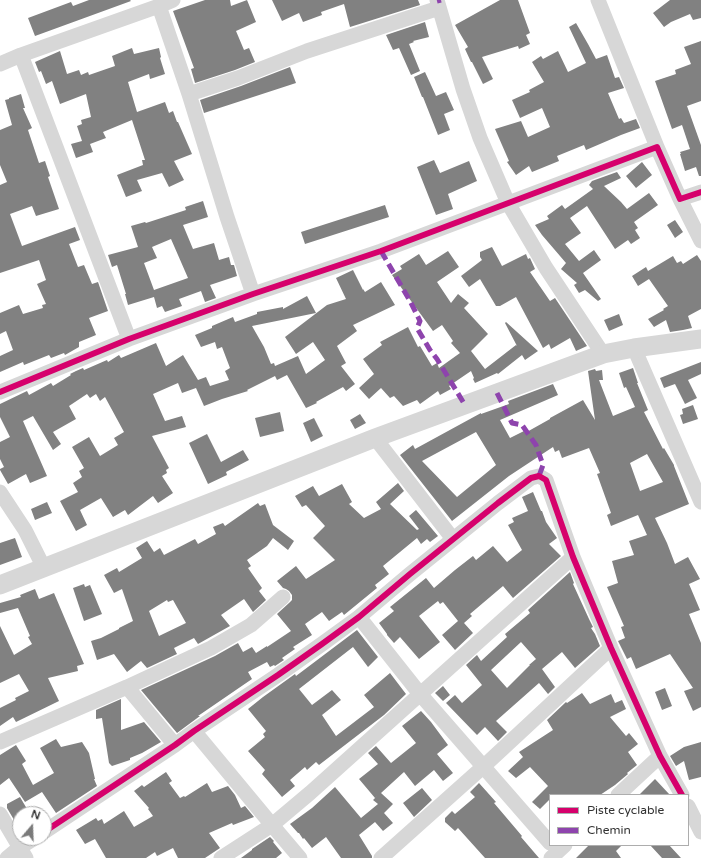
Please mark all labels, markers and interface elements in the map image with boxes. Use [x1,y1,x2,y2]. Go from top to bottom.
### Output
legend [549,794,689,846]
text: Piste cyclable [587,803,664,817]
north arrow [12,806,52,846]
text: N [29,808,42,823]
text: Chemin [587,823,631,837]

